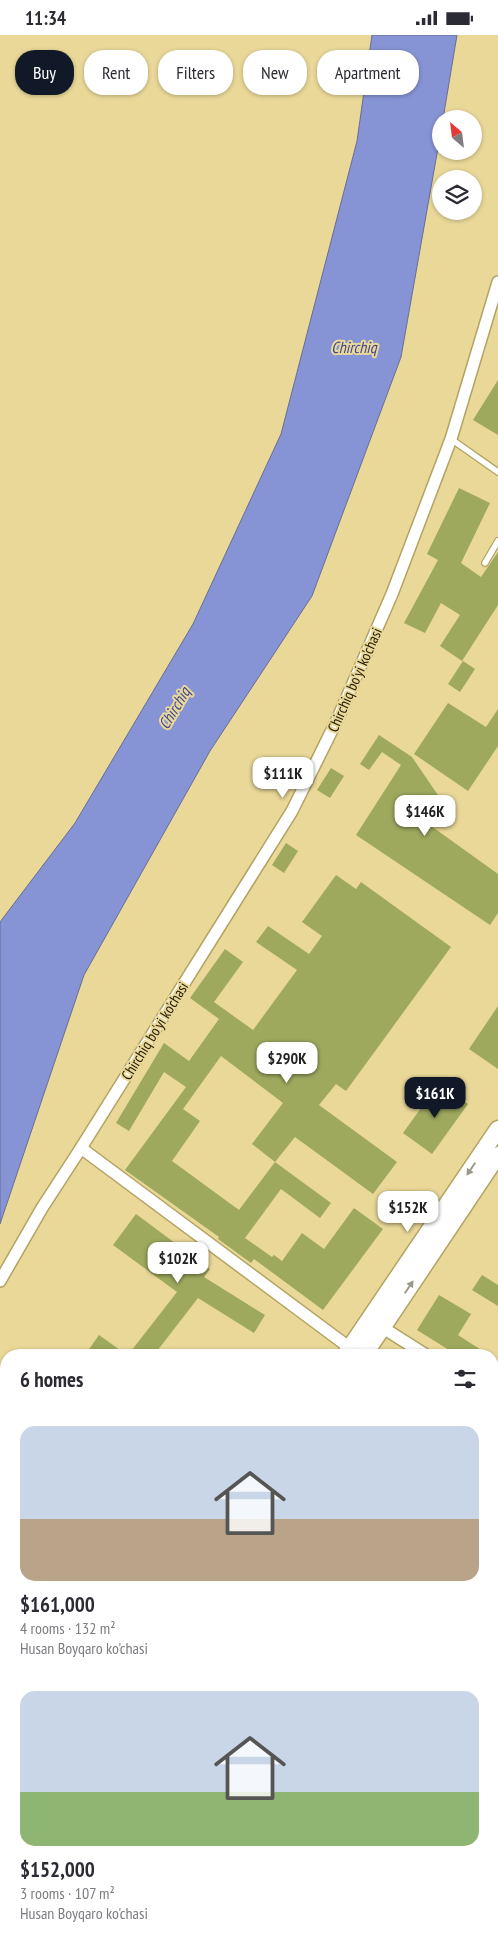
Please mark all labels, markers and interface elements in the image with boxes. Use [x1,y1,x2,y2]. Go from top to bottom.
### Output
text: 11:34 [25,6,66,30]
chip: Buy [15,50,74,95]
chip: Rent [84,50,148,95]
chip: Filters [158,50,233,95]
chip: New [243,50,307,95]
chip: Apartment [317,50,419,95]
north arrow [432,110,482,160]
map controls [432,110,482,220]
button: layers [432,170,482,220]
water label: Chirchiq [331,337,378,357]
street label: Chirchiq bo'yi ko'chasi [323,625,386,735]
water label: Chirchiq [154,682,195,733]
pin: $111K [248,757,318,799]
text: $111K [264,763,302,783]
pin: $146K [390,795,460,837]
text: $146K [406,801,444,821]
street label: Chirchiq bo'yi ko'chasi [117,978,192,1083]
pin: $290K [252,1041,322,1084]
text: $290K [268,1048,306,1068]
pin: $161K [400,1077,470,1119]
text: $161K [416,1083,454,1103]
one-way arrow [466,1162,476,1176]
pin: $152K [373,1191,443,1233]
text: $152K [389,1197,427,1217]
pin: $102K [143,1241,213,1284]
text: $102K [159,1248,197,1268]
one-way arrow [404,1281,414,1294]
icon: filters [451,1365,479,1393]
text: 6 homes [20,1366,83,1393]
icon: home [205,1458,295,1548]
text: $161,000 [20,1591,95,1618]
text: 4 rooms · 132 m² [20,1618,116,1638]
text: Husan Boyqaro ko'chasi [20,1638,148,1658]
icon: home [205,1723,295,1813]
text: $152,000 [20,1856,95,1883]
text: 3 rooms · 107 m² [20,1883,115,1903]
text: Husan Boyqaro ko'chasi [20,1903,148,1923]

